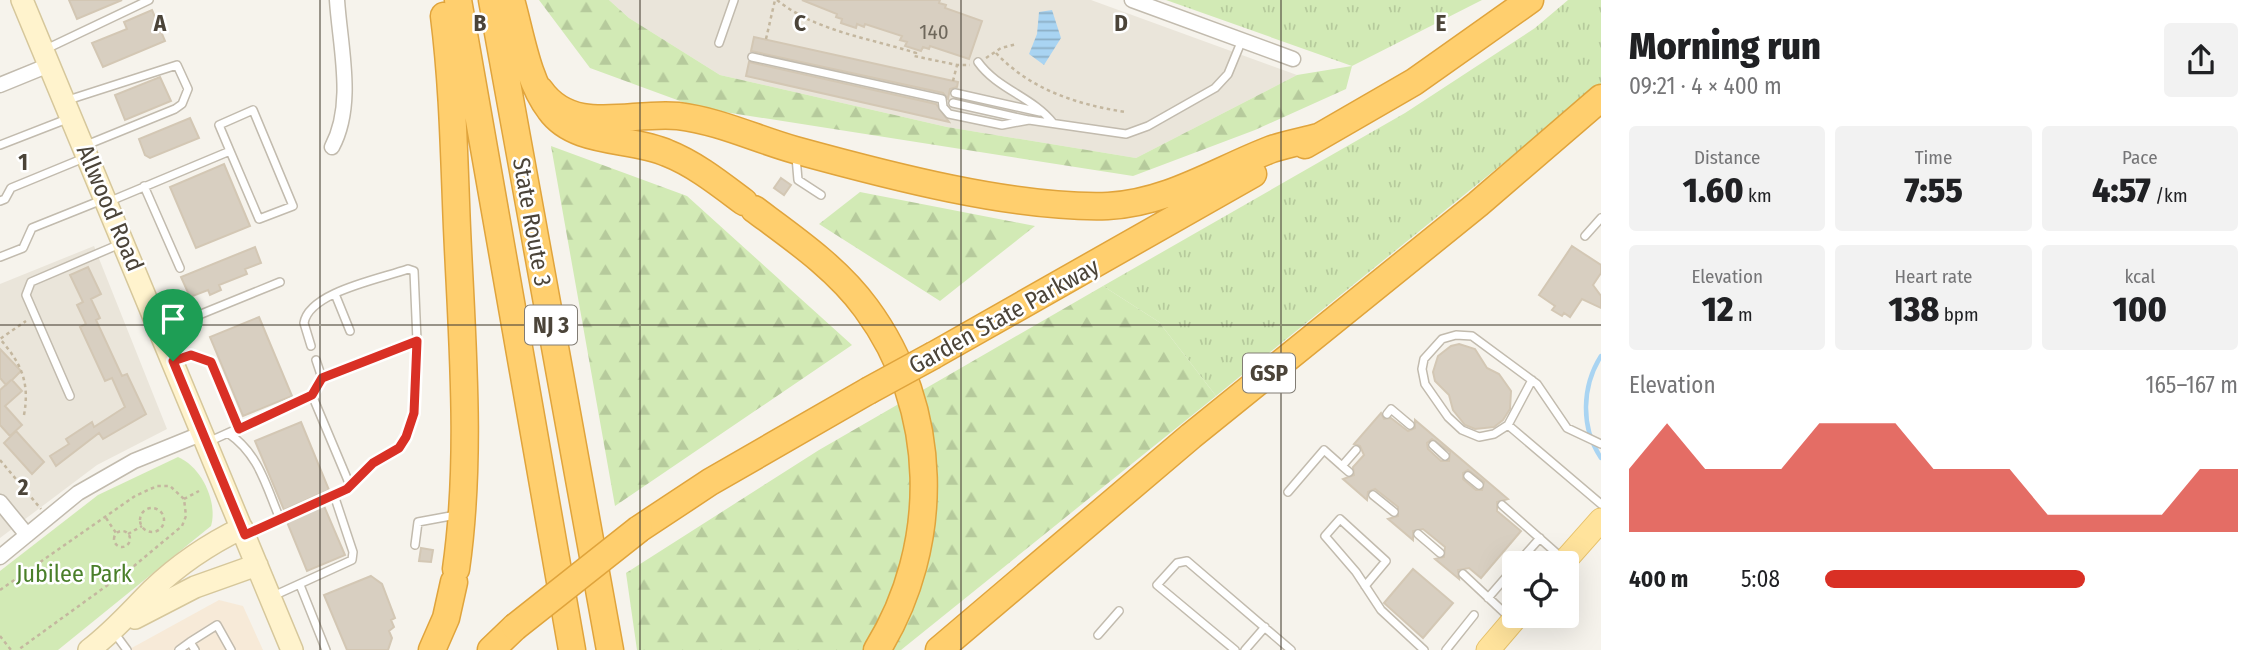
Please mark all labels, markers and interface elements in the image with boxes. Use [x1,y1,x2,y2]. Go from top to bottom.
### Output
text: A [153,9,167,37]
text: B [474,9,487,37]
text: C [794,9,806,37]
text: D [1114,9,1128,37]
text: E [1436,9,1447,37]
house number: 140 [919,19,949,45]
text: Morning run [1629,23,1821,69]
button: share [2164,23,2238,97]
text: 09:21 · 4 × 400 m [1629,72,1782,100]
street label: Allwood Road [71,141,149,275]
text: Distance [1694,146,1760,169]
text: Time [1915,146,1952,169]
text: Pace [2122,146,2158,169]
text: 1 [18,148,28,176]
street label: State Route 3 [507,156,557,288]
text: 1.60 [1683,169,1744,211]
text: 7:55 [1904,169,1963,211]
text: 4:57 [2092,169,2151,211]
text: km [1744,184,1772,207]
text: /km [2151,184,2188,207]
street label: Garden State Parkway [904,252,1104,380]
text: Elevation [1691,265,1763,288]
text: Heart rate [1894,265,1973,288]
text: kcal [2124,265,2155,288]
text: 12 [1702,288,1733,330]
text: 138 [1888,288,1939,330]
text: 100 [2113,288,2167,330]
pin [143,289,203,361]
icon: arrive [154,300,192,338]
text: m [1733,303,1753,326]
text: bpm [1939,303,1979,326]
road number: NJ 3 [525,306,577,344]
road number: GSP [1243,354,1295,392]
text: Elevation [1629,371,1716,399]
text: 165–167 m [2146,371,2238,399]
text: 2 [17,473,29,501]
map controls [1502,551,1579,628]
button: locate [1502,551,1579,628]
park label: Jubilee Park [16,560,133,588]
text: 400 m [1629,565,1688,593]
text: 5:08 [1741,565,1780,593]

